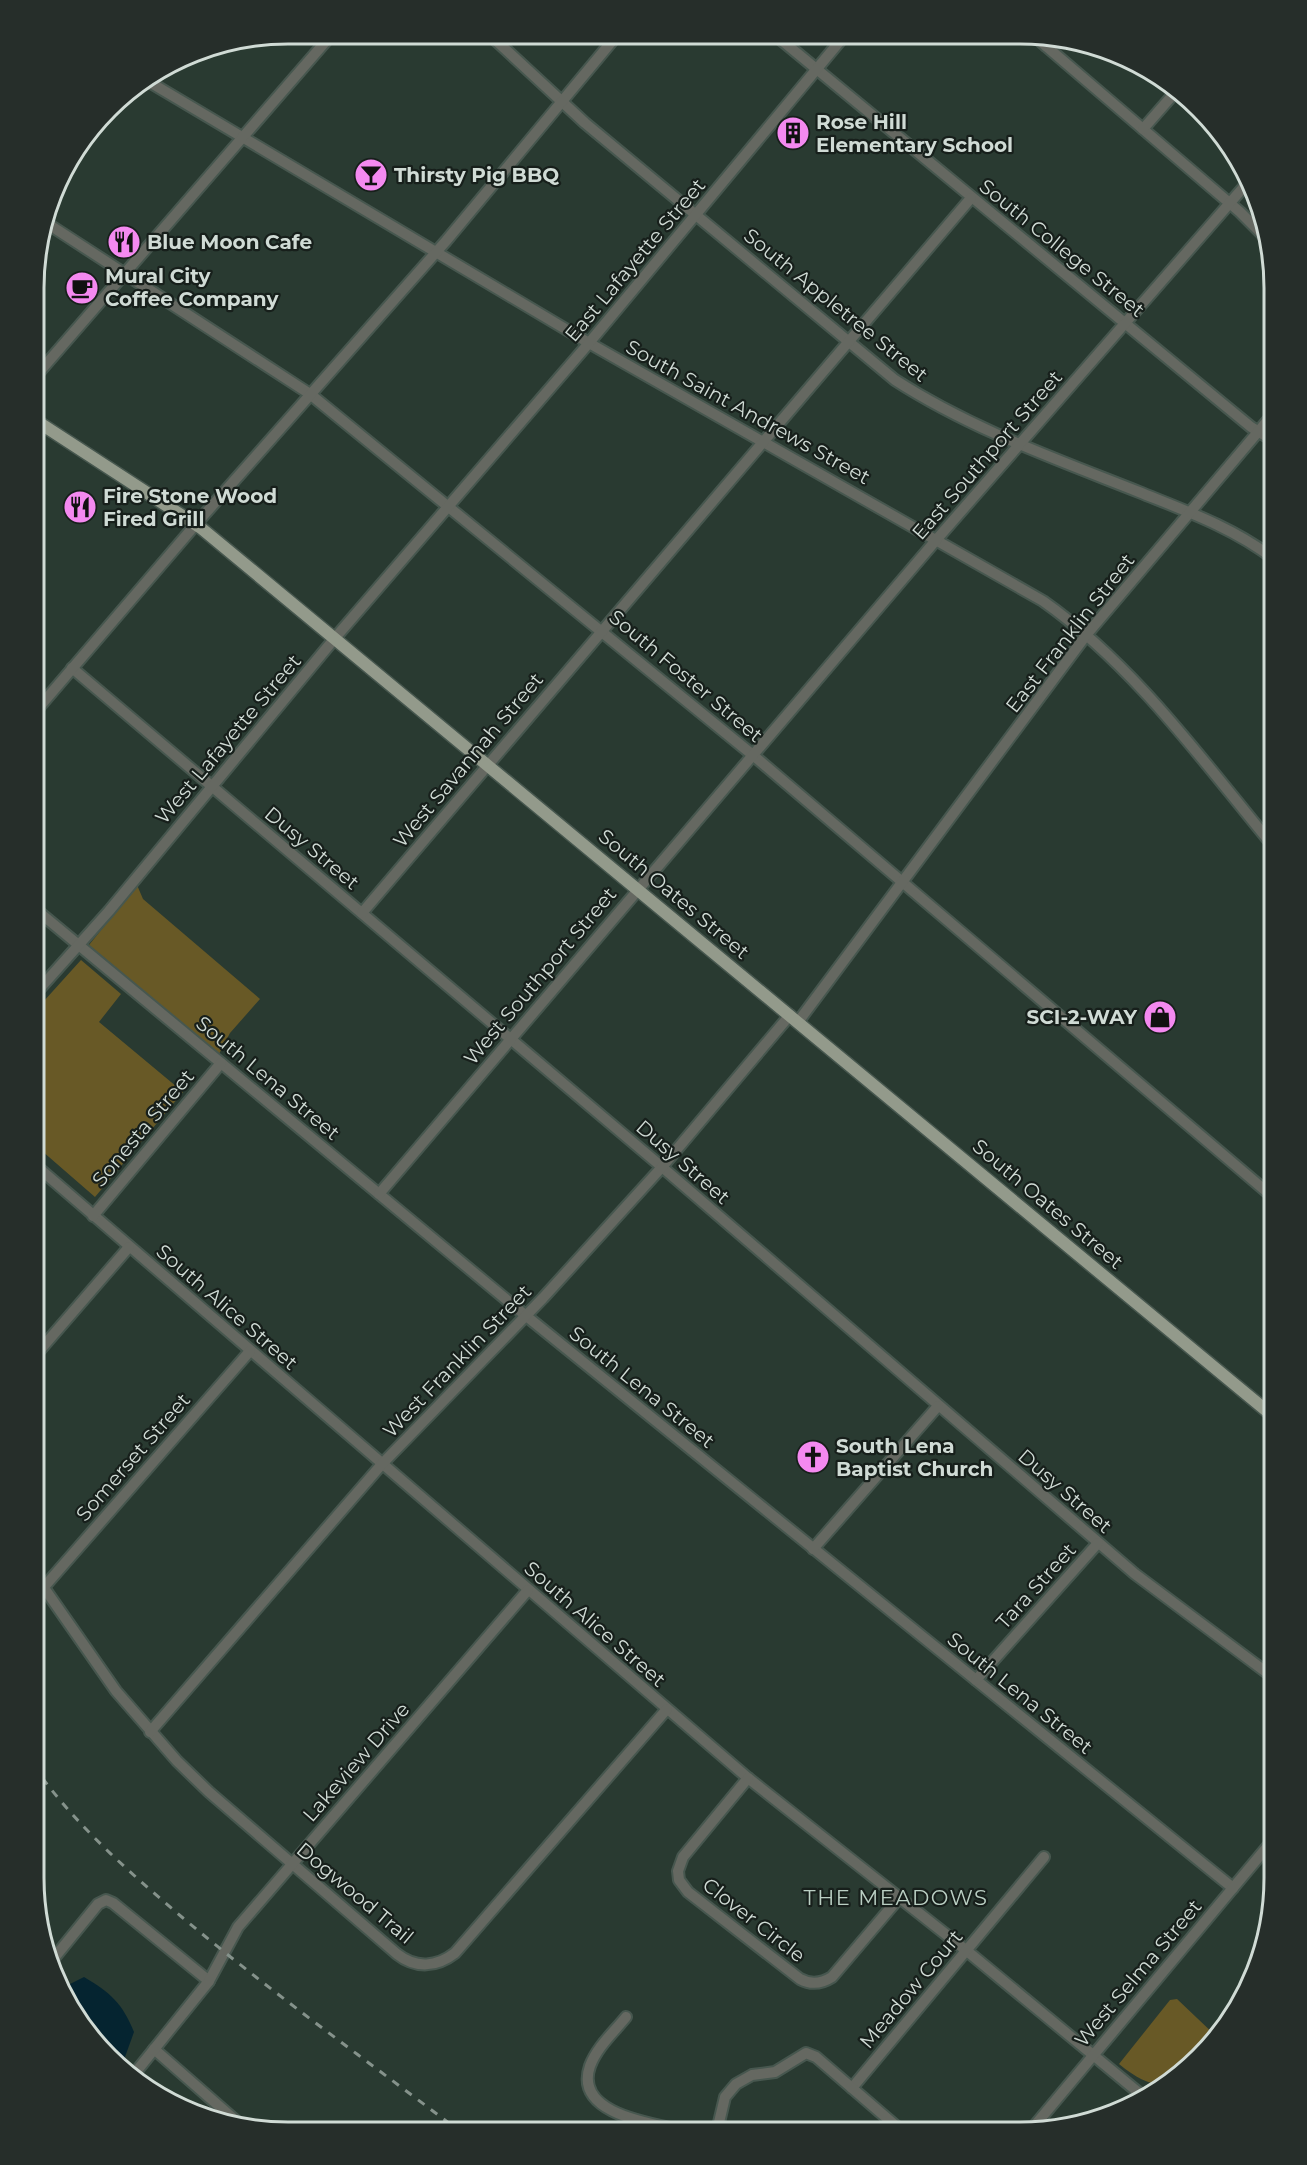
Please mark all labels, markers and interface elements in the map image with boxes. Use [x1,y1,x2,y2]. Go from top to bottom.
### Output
place label: Rose Hill Elementary School [816,110,1013,157]
building icon: Rose Hill Elementary School [775,115,811,151]
bar icon: Thirsty Pig BBQ [353,157,389,193]
place label: Thirsty Pig BBQ [394,163,559,187]
street label: East Lafayette Street [560,173,710,347]
street label: South College Street [974,174,1150,322]
street label: South Appletree Street [739,223,933,387]
restaurant icon: Blue Moon Cafe [106,224,142,260]
place label: Blue Moon Cafe [147,230,312,254]
place label: Mural City Coffee Company [105,264,279,311]
cafe icon: Mural City Coffee Company [64,270,100,306]
street label: South Saint Andrews Street [622,335,874,489]
street label: East Southport Street [907,366,1067,544]
place label: Fire Stone Wood Fired Grill [103,484,277,531]
restaurant icon: Fire Stone Wood Fired Grill [62,489,98,525]
street label: East Franklin Street [1000,549,1140,717]
street label: South Foster Street [604,605,768,747]
street label: West Lafayette Street [150,649,306,829]
street label: West Savannah Street [388,668,548,852]
street label: Dusy Street [260,801,364,895]
street label: South Oates Street [594,824,754,964]
street label: West Southport Street [459,882,621,1070]
shop icon: SCI-2-WAY [1142,999,1178,1035]
place label: SCI-2-WAY [1027,1005,1137,1029]
street label: South Lena Street [191,1011,345,1145]
street label: Sonesta Street [87,1065,199,1191]
street label: Dusy Street [631,1115,735,1209]
street label: South Oates Street [968,1134,1128,1274]
street label: South Alice Street [152,1239,302,1375]
street label: West Franklin Street [378,1280,536,1442]
street label: South Lena Street [565,1321,719,1453]
street label: Somerset Street [71,1388,195,1526]
place label: South Lena Baptist Church [836,1434,993,1481]
church icon: South Lena Baptist Church [795,1439,831,1475]
street label: Dusy Street [1013,1444,1117,1538]
street label: Tara Street [991,1538,1081,1634]
street label: South Alice Street [520,1556,670,1692]
street label: South Lena Street [943,1627,1097,1759]
street label: Lakeview Drive [298,1697,414,1827]
street label: Dogwood Trail [292,1837,418,1949]
street label: Clover Circle [698,1873,810,1967]
district label: THE MEADOWS [804,1885,988,1910]
street label: West Selma Street [1069,1894,1207,2052]
street label: Meadow Court [854,1925,968,2053]

